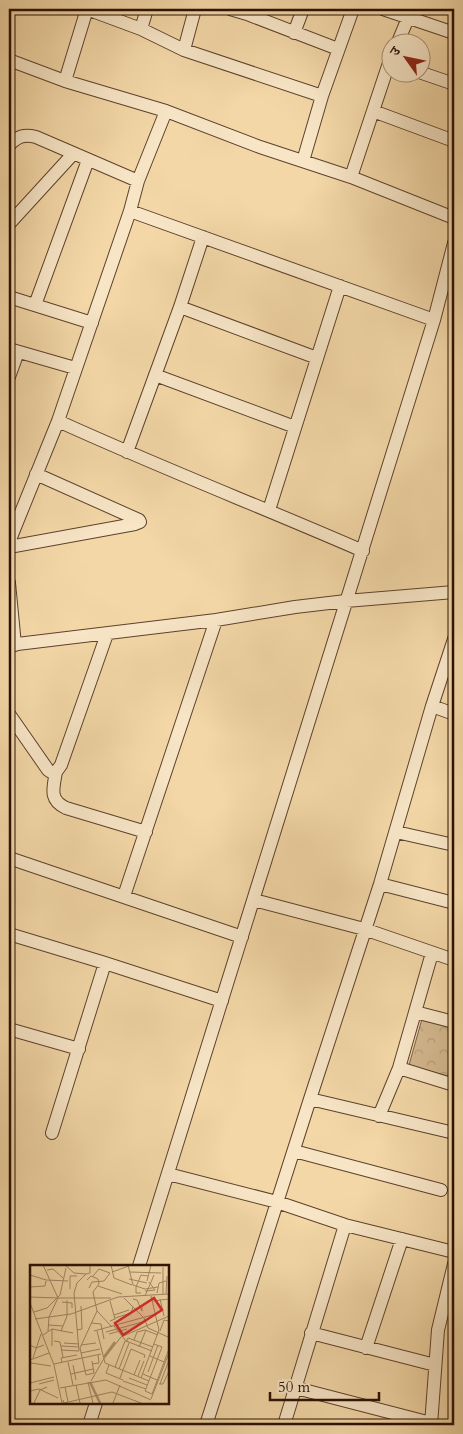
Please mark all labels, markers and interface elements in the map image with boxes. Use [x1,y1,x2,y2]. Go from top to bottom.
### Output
north arrow [380,32,430,82]
text: उ [385,42,406,60]
inset map [30,1265,169,1404]
scale bar [270,1369,379,1401]
text: 50 m [278,1377,310,1397]

